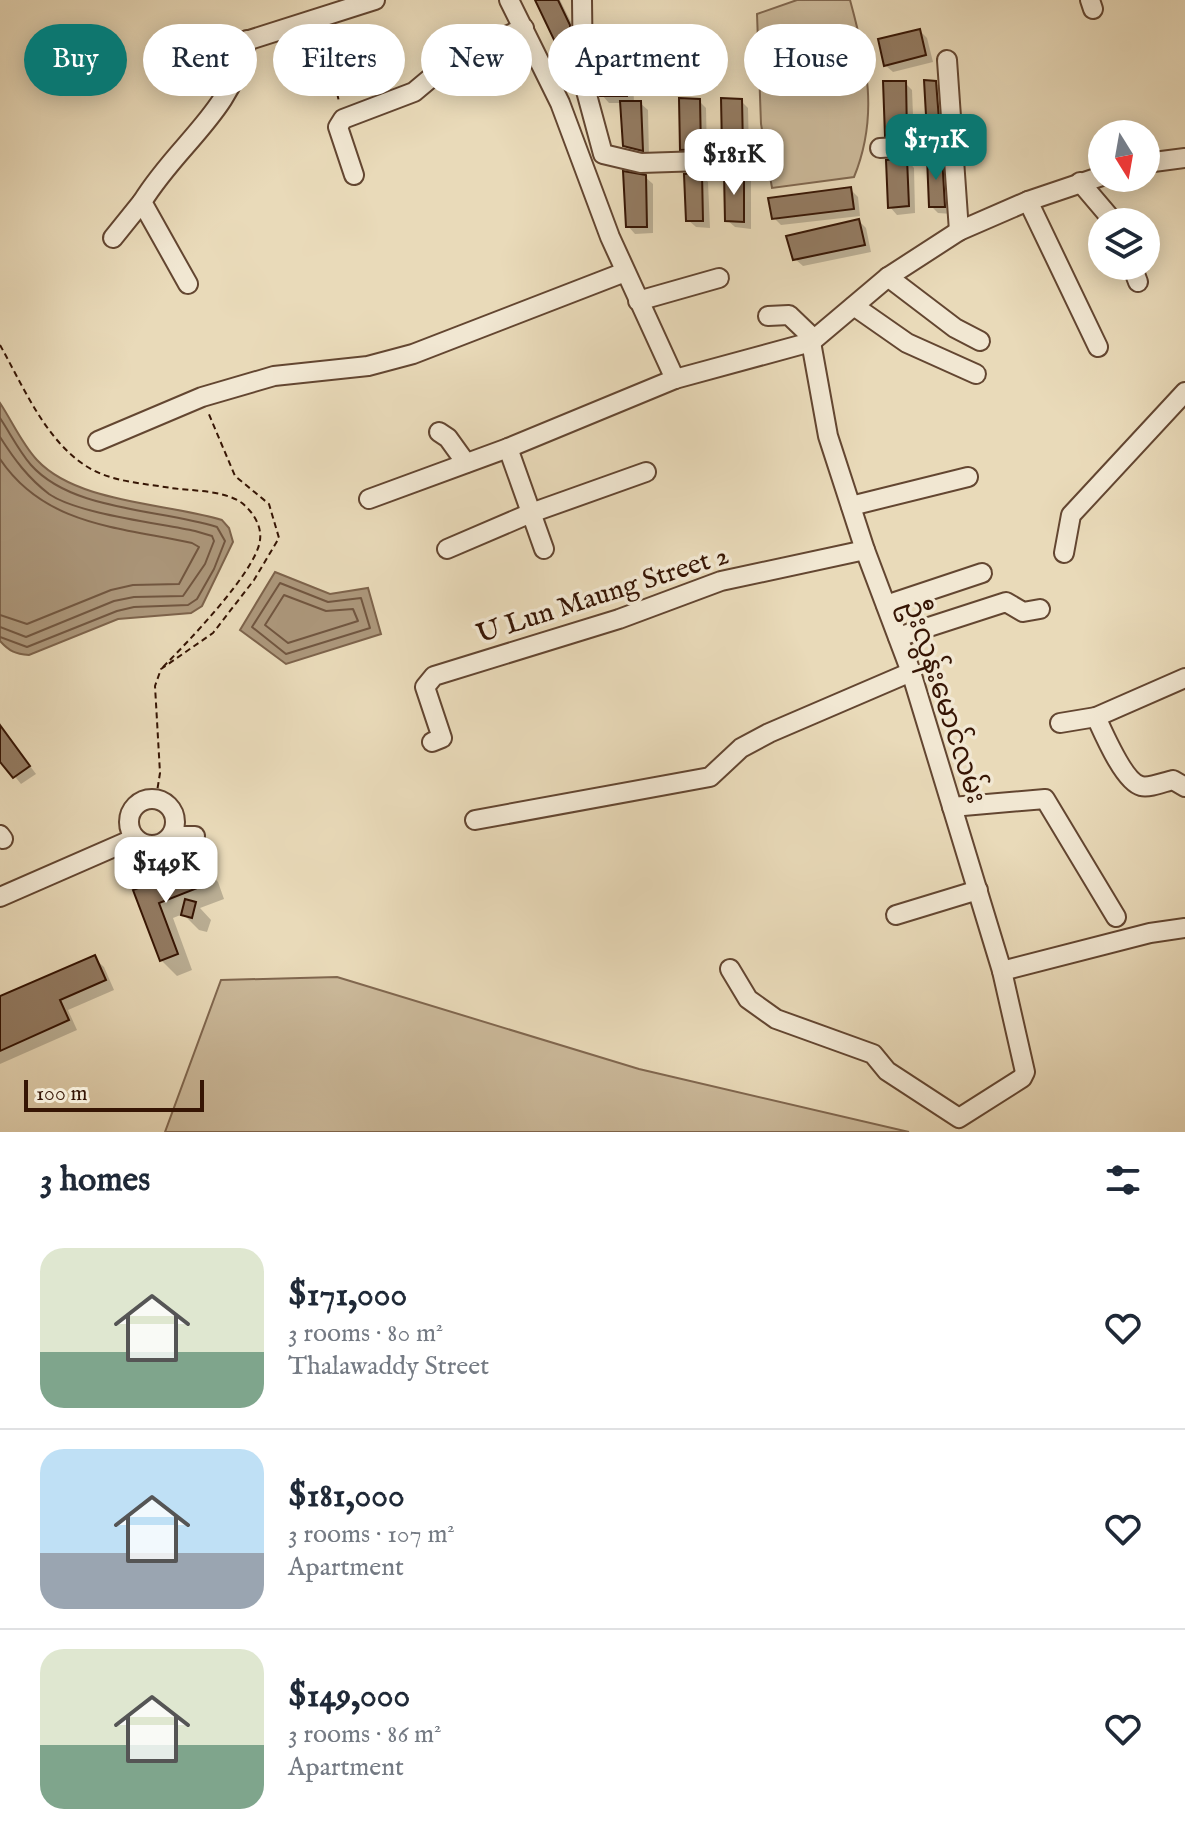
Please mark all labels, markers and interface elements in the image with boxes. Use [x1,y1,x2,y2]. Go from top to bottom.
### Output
chip: Buy [24,24,127,96]
chip: Rent [143,24,257,96]
chip: Filters [273,24,405,96]
chip: New [421,24,532,96]
chip: Apartment [548,24,728,96]
chip: House [744,24,876,96]
pin: $171K [880,114,992,182]
north arrow [1088,120,1160,192]
map controls [1088,120,1160,280]
text: $171K [904,123,968,156]
pin: $181K [678,129,790,197]
text: $181K [703,138,765,171]
button: layers [1088,208,1160,280]
street label: U Lun Maung Street 2 [472,538,733,653]
street label: ဦးလွန်းမောင်လမ်း [891,594,996,809]
pin: $149K [110,837,222,905]
text: $149K [133,846,199,879]
scale bar [24,1076,204,1112]
text: 100 m [36,1080,88,1108]
icon: filters [1101,1158,1145,1202]
text: 3 homes [40,1159,150,1202]
text: $171,000 [288,1274,407,1317]
icon: home [104,1280,200,1376]
icon: heart [1101,1306,1145,1350]
text: 3 rooms · 80 m² [288,1317,443,1350]
text: Thalawaddy Street [288,1350,489,1383]
text: $181,000 [288,1475,405,1518]
icon: home [104,1481,200,1577]
icon: heart [1101,1507,1145,1551]
text: 3 rooms · 107 m² [288,1518,455,1551]
text: Apartment [288,1551,404,1584]
text: $149,000 [288,1675,410,1718]
icon: home [104,1681,200,1777]
icon: heart [1101,1707,1145,1751]
text: 3 rooms · 86 m² [288,1718,441,1751]
text: Apartment [288,1751,404,1784]

